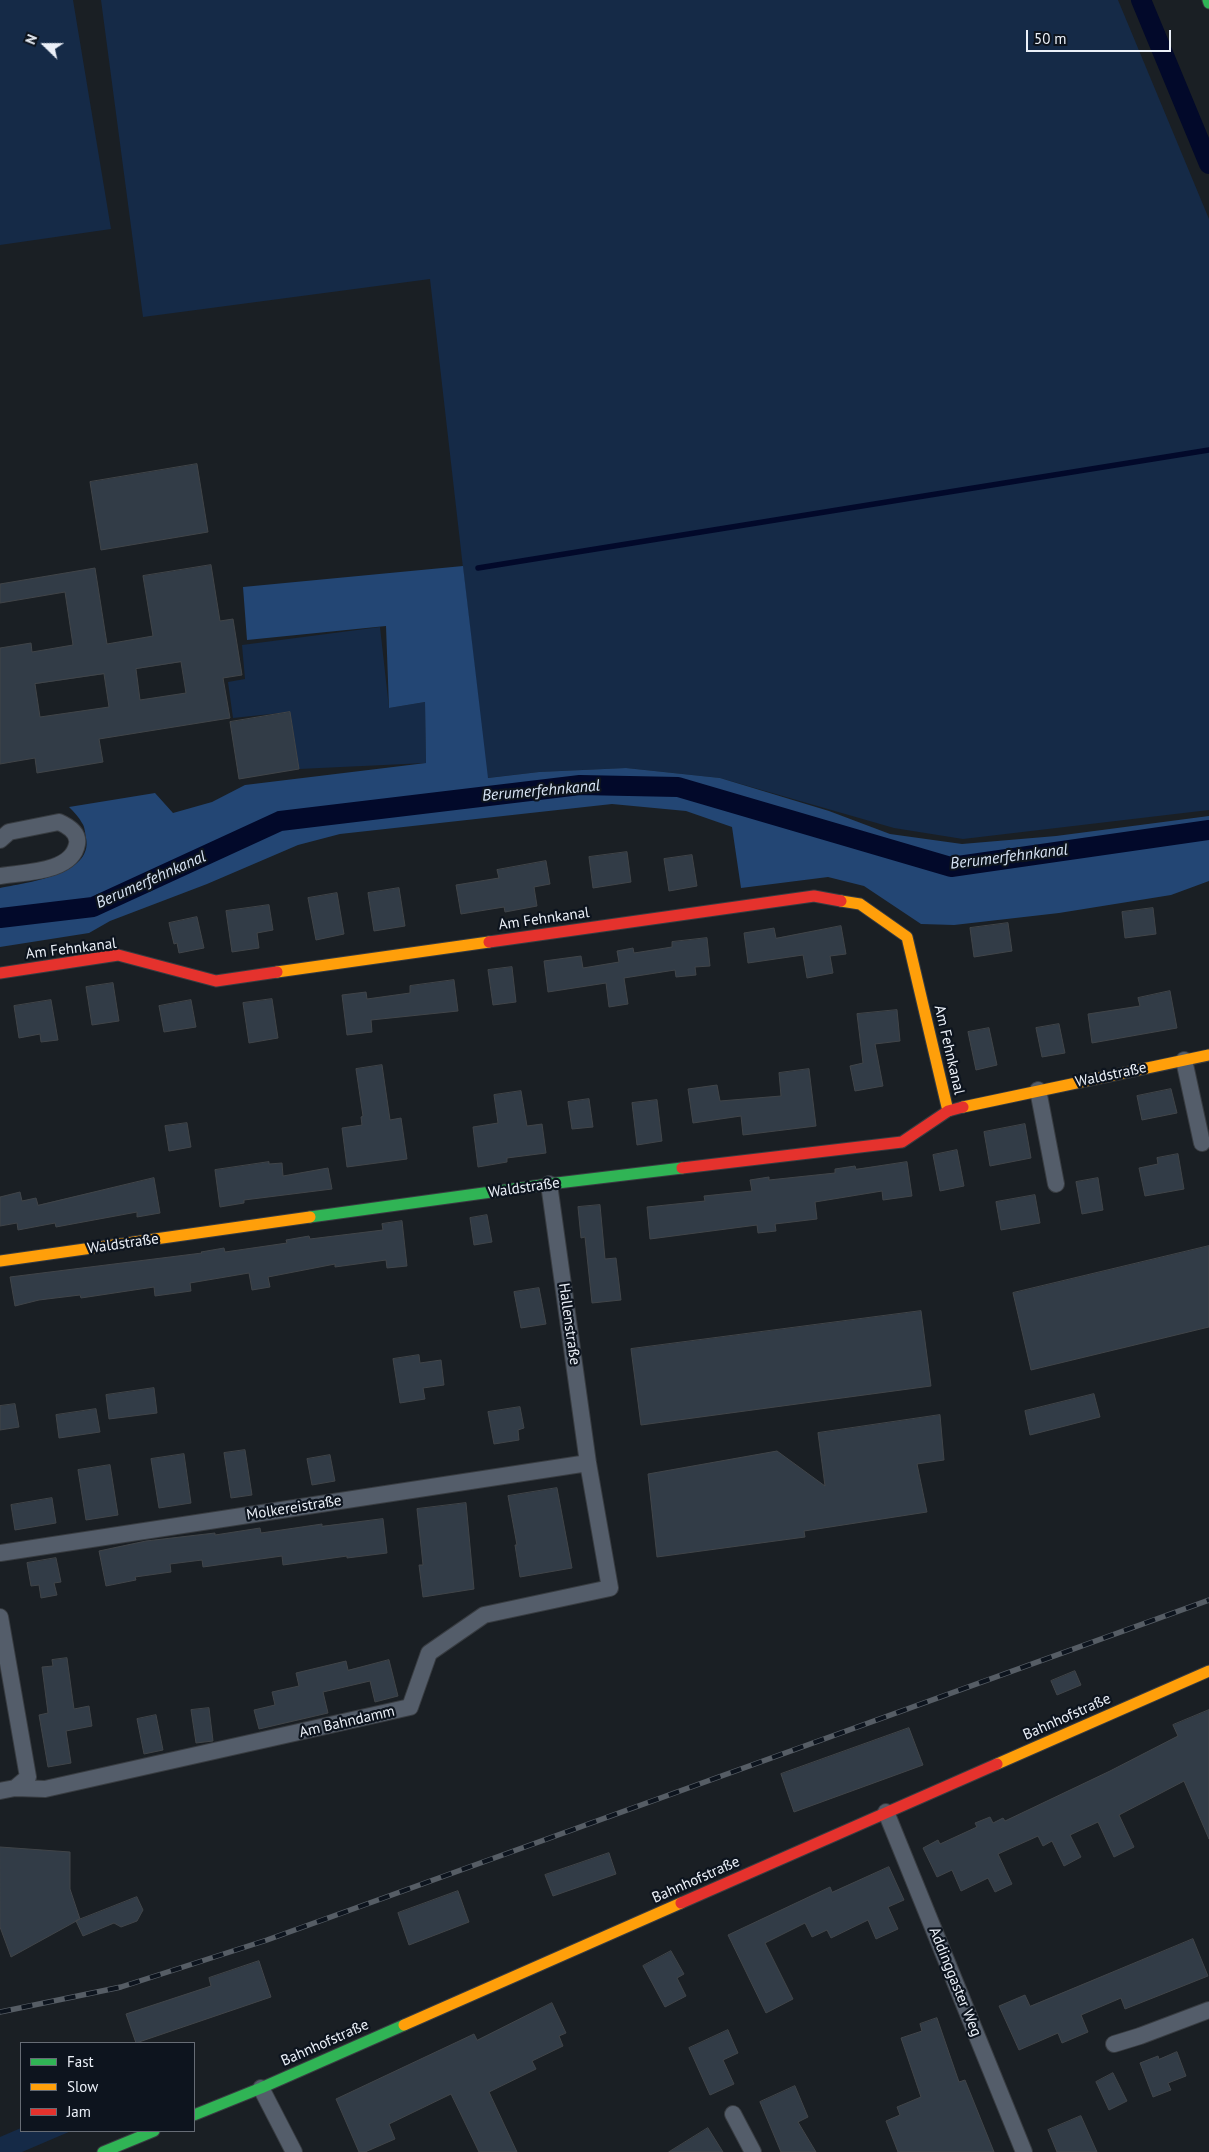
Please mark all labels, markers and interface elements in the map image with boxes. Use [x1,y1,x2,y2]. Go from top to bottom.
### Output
north arrow [20,20,70,70]
scale bar [1029,20,1174,52]
text: 50 m [1034,29,1067,48]
text: N [21,32,41,47]
water label: Berumerfehnkanal [481,776,601,806]
water label: Berumerfehnkanal [949,840,1069,874]
water label: Berumerfehnkanal [93,847,209,913]
street label: Am Fehnkanal [497,904,591,934]
street label: Am Fehnkanal [25,934,117,964]
street label: Am Fehnkanal [930,1003,968,1097]
street label: Waldstraße [1074,1059,1148,1091]
street label: Waldstraße [487,1174,561,1202]
street label: Waldstraße [86,1230,160,1258]
street label: Hallenstraße [554,1282,584,1366]
street label: Molkereistraße [245,1492,343,1524]
street label: Bahnhofstraße [1020,1690,1114,1744]
street label: Am Bahndamm [298,1702,396,1742]
street label: Bahnhofstraße [649,1853,743,1907]
street label: Addinggaster Weg [925,1925,985,2039]
street label: Bahnhofstraße [278,2016,372,2070]
legend [20,2042,195,2132]
text: Fast [67,2052,94,2071]
text: Slow [67,2077,98,2096]
text: Jam [67,2102,91,2121]

